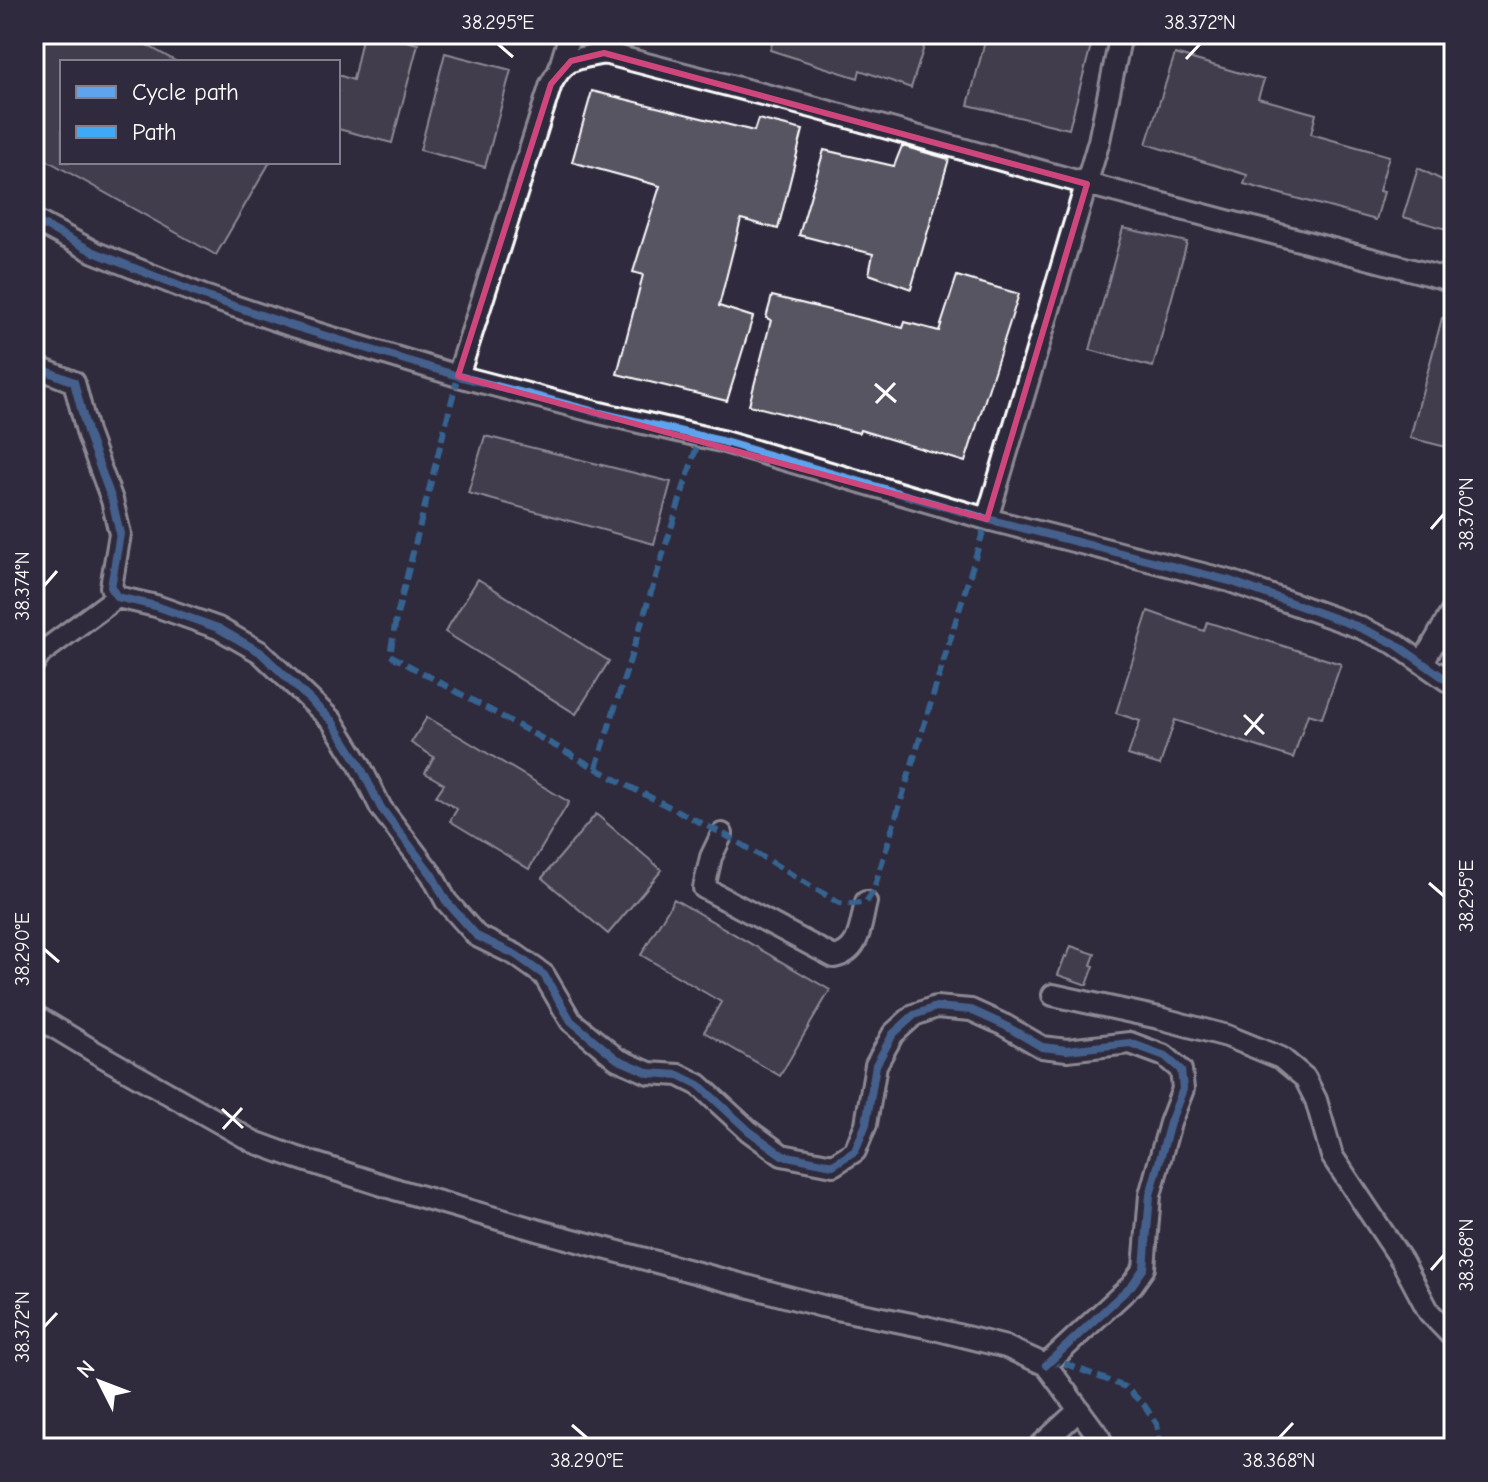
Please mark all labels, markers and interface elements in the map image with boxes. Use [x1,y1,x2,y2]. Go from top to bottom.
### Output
text: 38.295°E [462,11,534,34]
text: 38.372°N [1164,11,1236,34]
legend [60,60,340,164]
text: Cycle path [132,78,239,106]
text: Path [132,118,177,146]
text: 38.370°N [1455,477,1478,551]
text: 38.374°N [11,551,34,621]
text: 38.295°E [1455,860,1478,932]
text: 38.290°E [11,912,34,986]
text: 38.368°N [1455,1219,1478,1291]
text: 38.372°N [11,1291,34,1363]
north arrow [60,1342,140,1422]
text: N [71,1355,100,1383]
text: 38.290°E [550,1449,624,1472]
text: 38.368°N [1243,1449,1315,1472]

